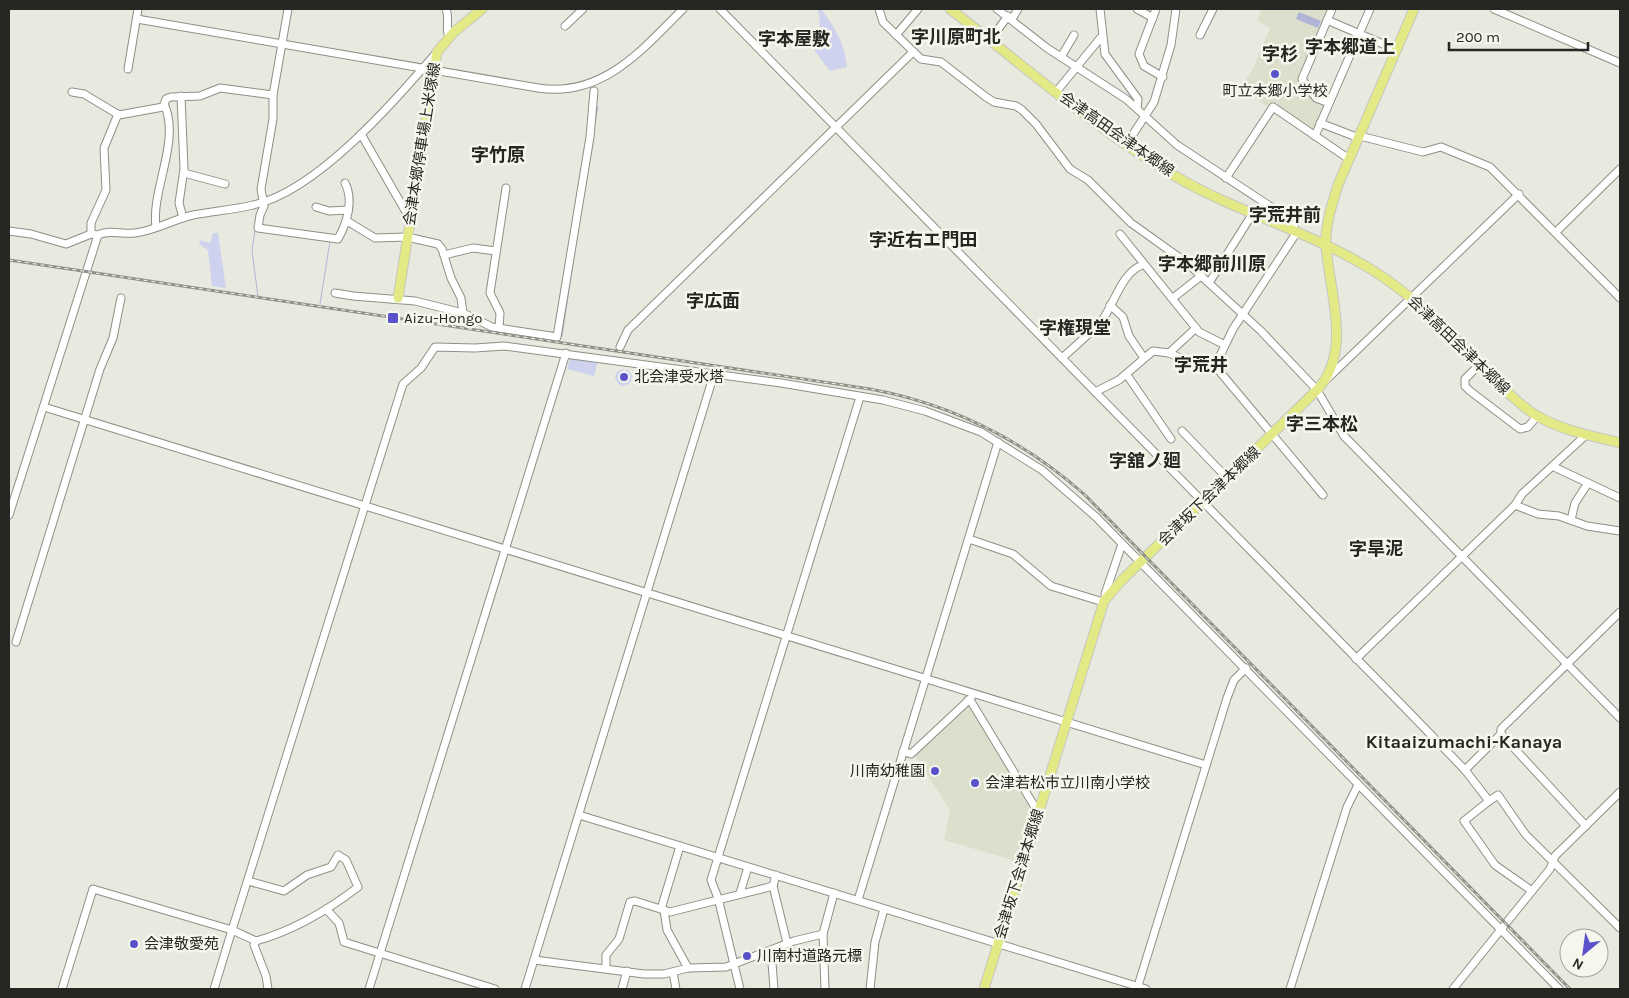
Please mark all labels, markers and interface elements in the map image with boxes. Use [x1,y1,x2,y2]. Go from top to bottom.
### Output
scale bar [1449,20,1588,52]
district label: 字川原町北 [911,26,1001,48]
district label: 字本屋敷 [758,28,830,50]
text: 200 m [1456,28,1500,46]
district label: 字本郷道上 [1305,36,1395,58]
district label: 字杉 [1262,43,1298,65]
street label: 会津本郷停車場上米塚線 [400,61,444,227]
marker: 町立本郷小学校 [1269,68,1281,80]
place label: 町立本郷小学校 [1222,82,1328,100]
street label: 会津高田会津本郷線 [1057,88,1177,180]
district label: 字竹原 [471,144,525,166]
district label: 字荒井前 [1249,204,1321,226]
district label: 字近右エ門田 [869,229,977,251]
district label: 字本郷前川原 [1158,253,1266,275]
district label: 字広面 [686,290,740,312]
street label: 会津高田会津本郷線 [1404,292,1514,398]
place label: Aizu-Hongo [404,309,482,327]
marker: Aizu-Hongo [386,311,400,325]
district label: 字権現堂 [1039,317,1111,339]
district label: 字荒井 [1174,354,1228,376]
place label: 北会津受水塔 [634,368,724,386]
marker: 北会津受水塔 [618,371,630,383]
district label: 字三本松 [1286,413,1358,435]
street label: 会津坂下会津本郷線 [1154,443,1264,549]
district label: 字舘ノ廻 [1109,450,1181,472]
district label: 字旱泥 [1349,538,1403,560]
district label: Kitaaizumachi-Kanaya [1366,731,1562,753]
place label: 川南幼稚園 [850,762,925,780]
marker: 川南幼稚園 [929,765,941,777]
place label: 会津若松市立川南小学校 [985,774,1150,792]
marker: 会津若松市立川南小学校 [969,777,981,789]
street label: 会津坂下会津本郷線 [991,807,1047,941]
north arrow [1559,928,1609,978]
place label: 会津敬愛苑 [144,935,219,953]
marker: 会津敬愛苑 [128,938,140,950]
place label: 川南村道路元標 [757,947,862,965]
marker: 川南村道路元標 [741,950,753,962]
text: N [1569,954,1586,974]

